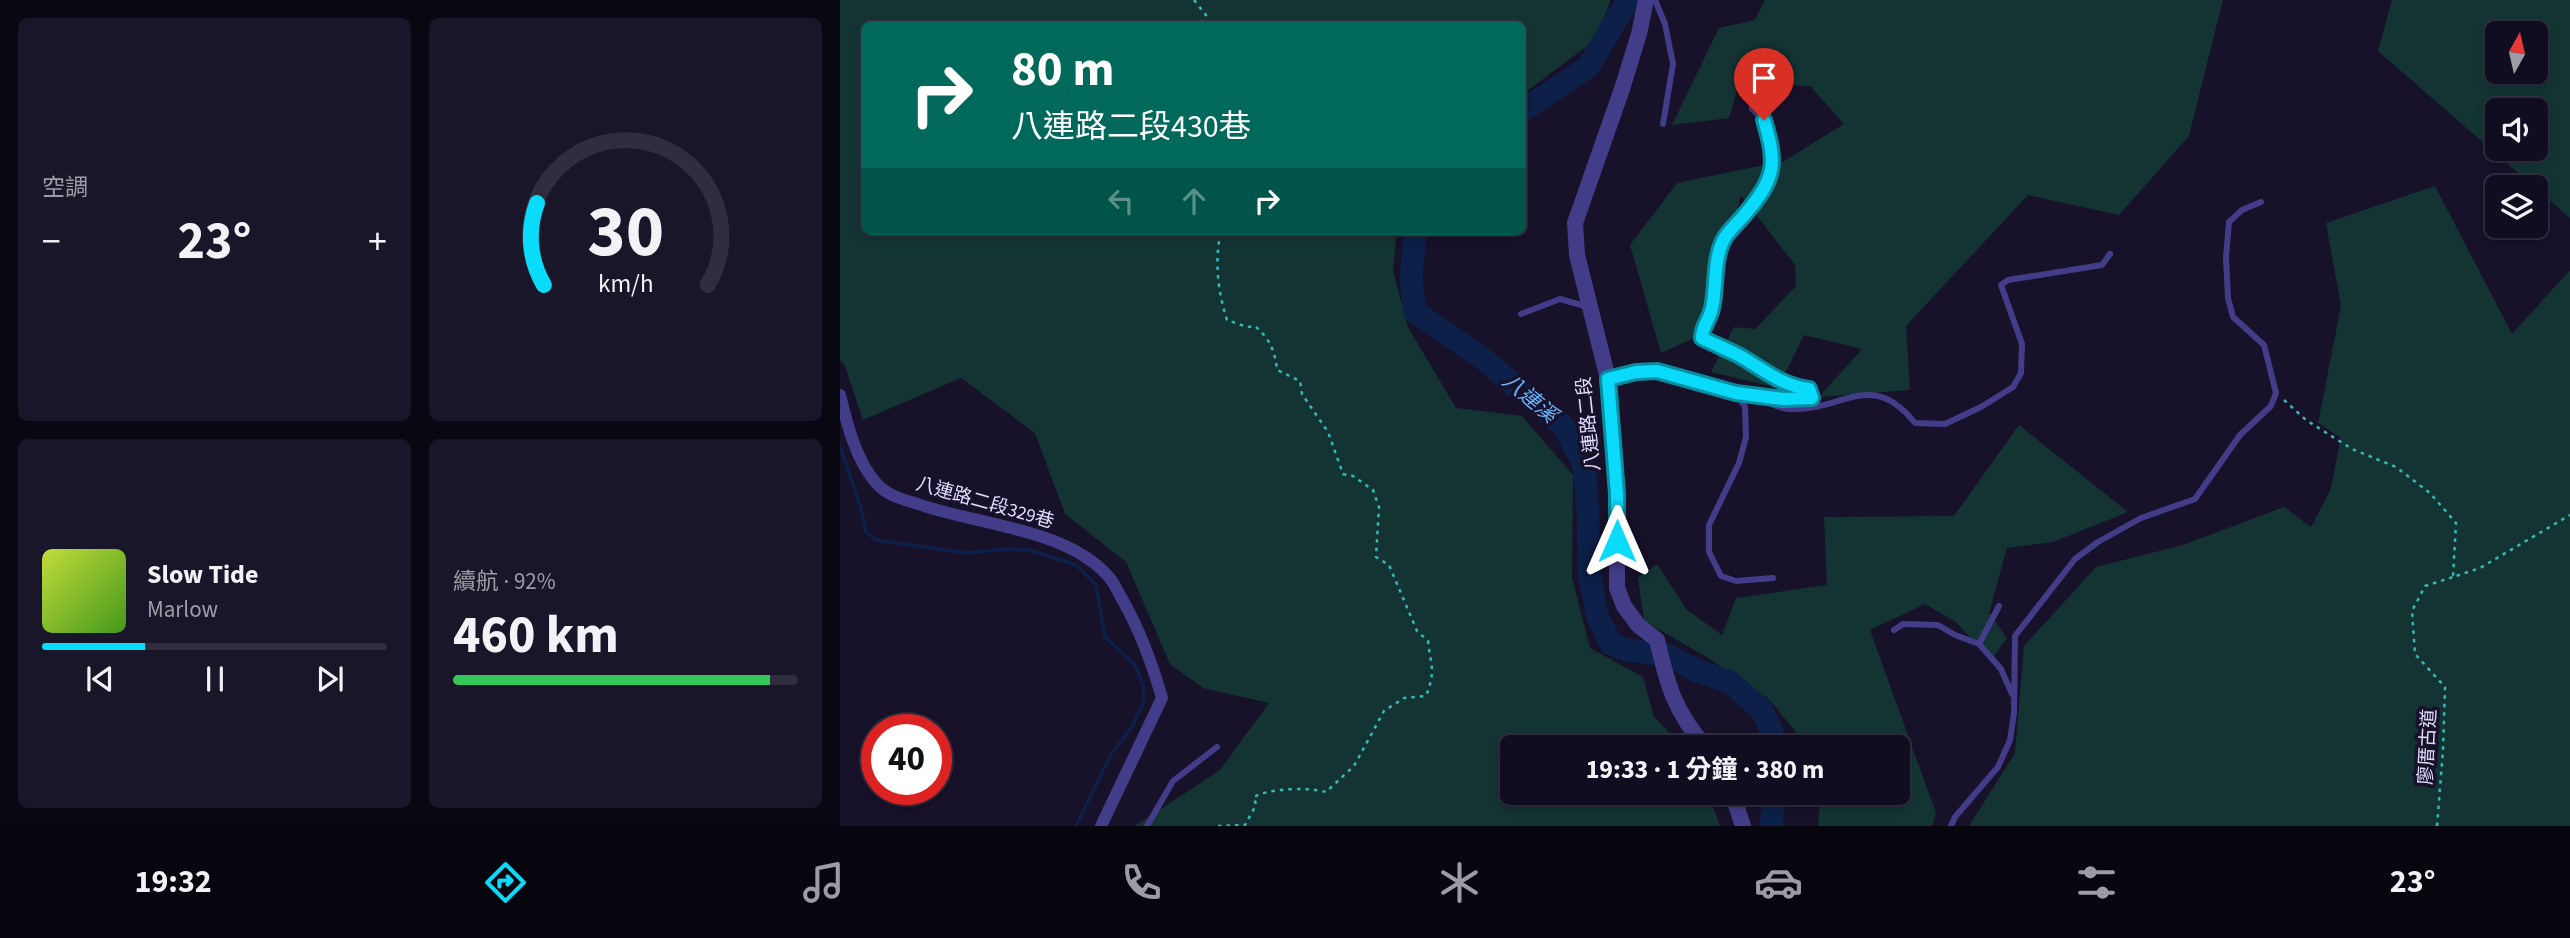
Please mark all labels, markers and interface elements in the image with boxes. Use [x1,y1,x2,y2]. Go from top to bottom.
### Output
north arrow [2485,21,2548,84]
map controls [2485,21,2548,238]
text: 80 m [1011,35,1115,105]
pin [1734,48,1794,120]
icon: right [896,49,987,140]
icon: arrive [1745,59,1783,97]
button: sound [2485,98,2548,161]
text: 八連路二段430巷 [1011,104,1251,150]
text: 空調 [42,171,88,204]
button: layers [2485,175,2548,238]
text: 30 [587,181,664,285]
icon: left [1102,182,1140,220]
icon: ahead [1175,182,1213,220]
icon: right [1248,182,1286,220]
text: 23° [178,205,251,279]
text: − [42,215,61,269]
text: + [368,215,387,269]
text: km/h [598,266,653,302]
water label: 八連溪 [1496,366,1566,432]
street label: 八連路二段 [1571,375,1607,473]
street label: 八連路二段329巷 [913,470,1057,536]
position arrow [1580,504,1654,578]
text: Slow Tide [147,556,258,593]
text: 續航 · 92% [453,565,556,598]
text: Marlow [147,593,218,626]
text: 460 km [453,599,619,673]
icon: previous [81,660,119,698]
icon: pause [196,660,234,698]
icon: next [311,660,349,698]
street label: 廖厝古道 [2413,708,2443,786]
speed limit sign: 40 [861,714,952,805]
text: 19:33 · 1 分鐘 · 380 m [1586,751,1824,788]
icon: directions [481,858,530,907]
icon: music [799,858,848,907]
icon: phone [1117,858,1166,907]
icon: climate [1435,858,1484,907]
icon: car [1754,858,1803,907]
icon: filters [2072,858,2121,907]
text: 19:32 [135,859,212,905]
text: 23° [2390,859,2435,905]

